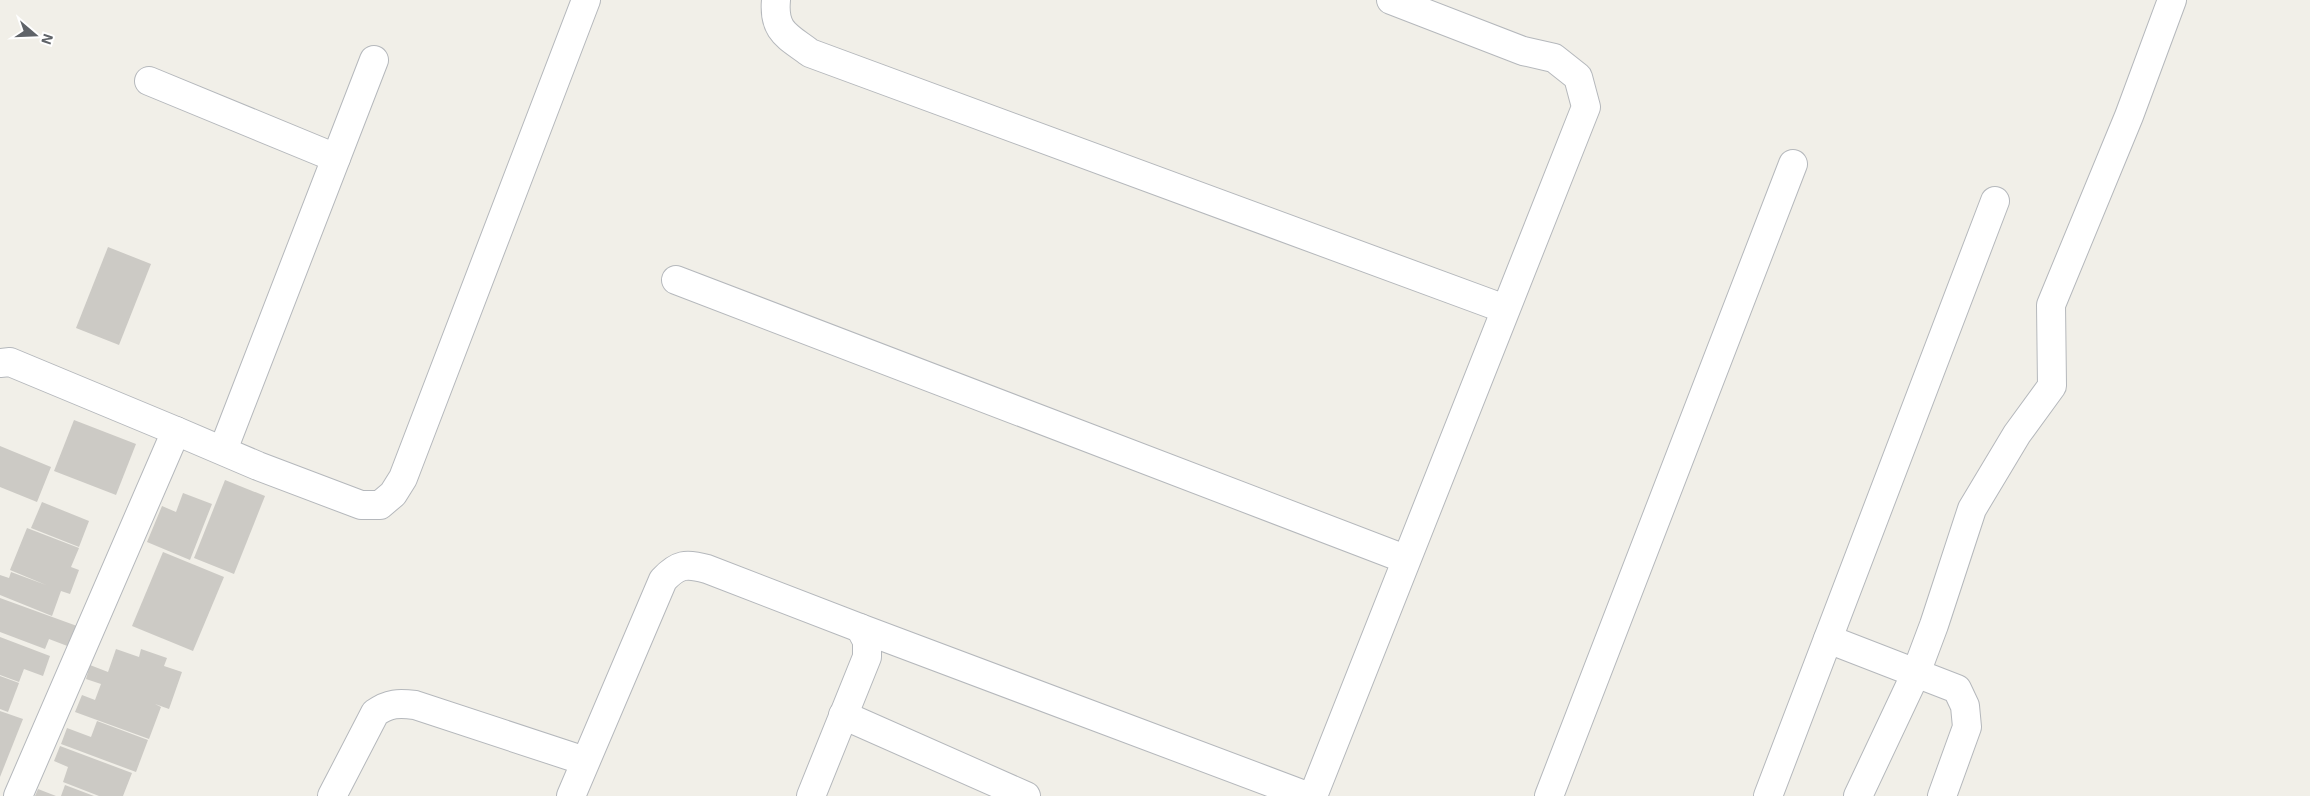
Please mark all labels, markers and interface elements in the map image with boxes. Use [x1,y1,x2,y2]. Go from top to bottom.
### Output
north arrow [10,10,60,60]
text: N [38,32,57,47]

